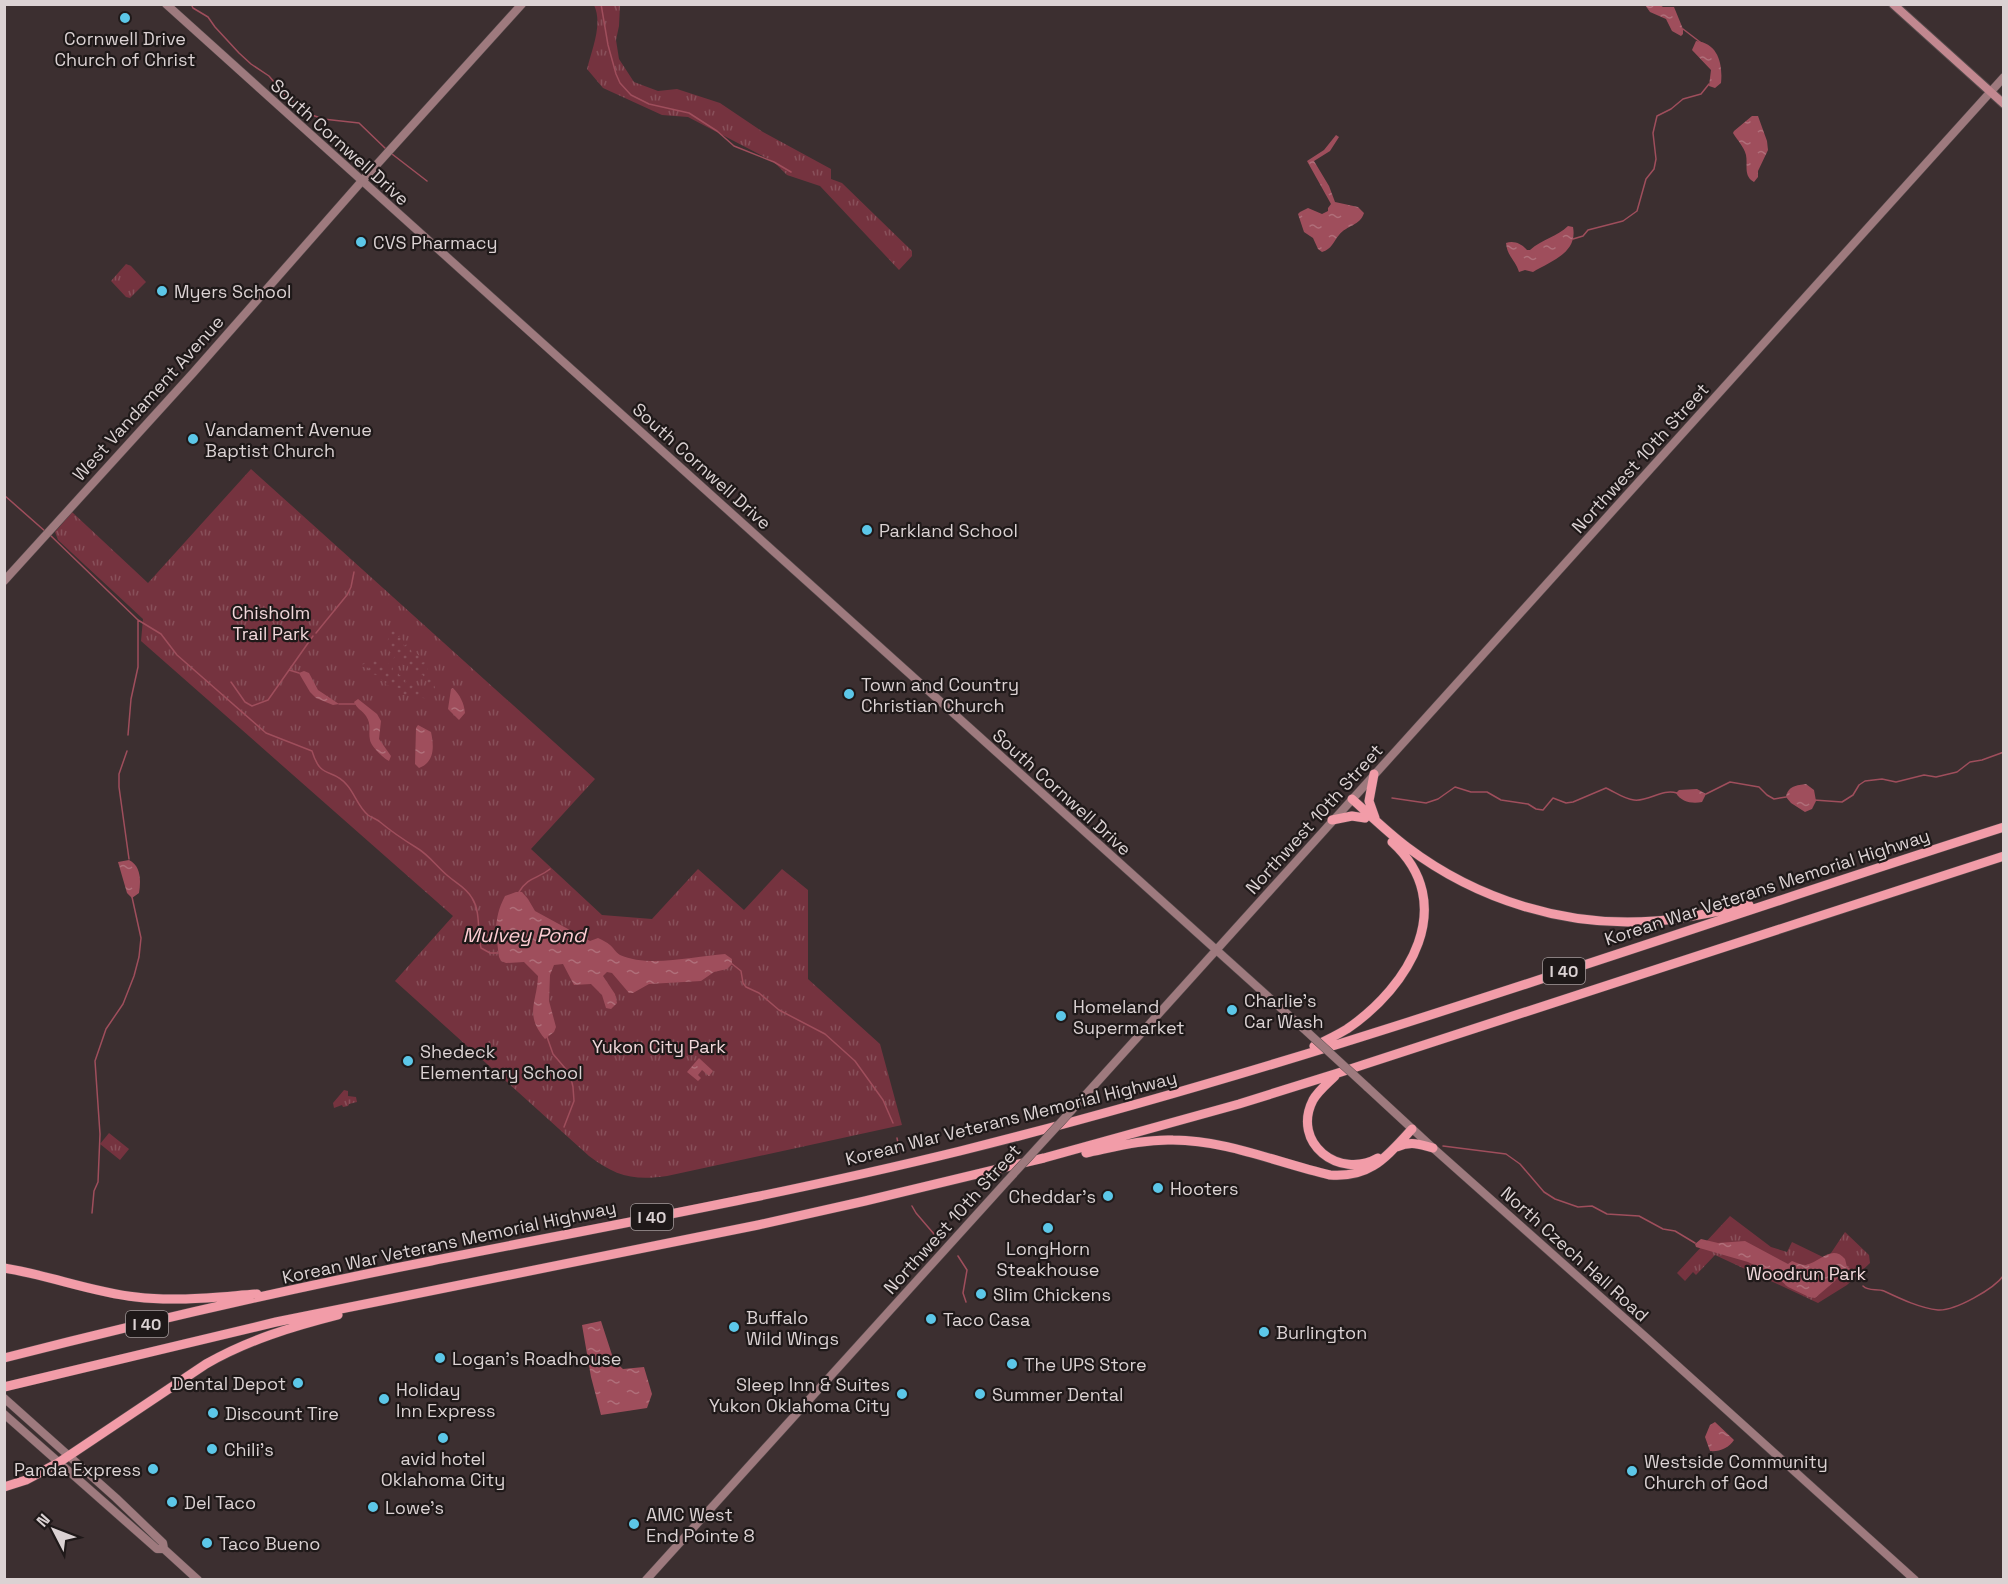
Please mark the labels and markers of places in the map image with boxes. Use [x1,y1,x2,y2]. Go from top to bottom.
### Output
marker: Cornwell Drive Church of Christ [118,11,132,25]
place label: Cornwell Drive Church of Christ [54,27,196,71]
place label: CVS Pharmacy [373,231,497,254]
marker: CVS Pharmacy [354,235,368,249]
place label: Myers School [174,280,291,303]
marker: Myers School [155,284,169,298]
place label: Vandament Avenue Baptist Church [205,418,372,462]
marker: Vandament Avenue Baptist Church [186,432,200,446]
place label: Parkland School [879,519,1018,542]
marker: Parkland School [860,523,874,537]
place label: Town and Country Christian Church [861,673,1019,717]
marker: Town and Country Christian Church [842,687,856,701]
place label: Charlie's Car Wash [1244,989,1324,1033]
place label: Homeland Supermarket [1073,995,1185,1039]
marker: Charlie's Car Wash [1225,1003,1239,1017]
marker: Homeland Supermarket [1054,1009,1068,1023]
place label: Shedeck Elementary School [420,1040,583,1084]
marker: Shedeck Elementary School [401,1054,415,1068]
place label: Hooters [1170,1177,1238,1200]
marker: Hooters [1151,1181,1165,1195]
place label: Cheddar's [1008,1185,1096,1208]
marker: Cheddar's [1101,1189,1115,1203]
marker: LongHorn Steakhouse [1041,1221,1055,1235]
place label: LongHorn Steakhouse [997,1237,1100,1281]
place label: Slim Chickens [993,1283,1111,1306]
marker: Slim Chickens [974,1287,988,1301]
place label: Buffalo Wild Wings [746,1306,839,1350]
place label: Taco Casa [943,1308,1030,1331]
marker: Taco Casa [924,1312,938,1326]
marker: Buffalo Wild Wings [727,1320,741,1334]
place label: Burlington [1276,1321,1367,1344]
marker: Burlington [1257,1325,1271,1339]
place label: Logan's Roadhouse [452,1347,621,1370]
marker: Logan's Roadhouse [433,1351,447,1365]
place label: The UPS Store [1024,1353,1147,1376]
marker: The UPS Store [1005,1357,1019,1371]
place label: Dental Depot [172,1372,286,1395]
place label: Sleep Inn & Suites Yukon Oklahoma City [709,1373,890,1417]
marker: Dental Depot [291,1376,305,1390]
place label: Holiday Inn Express [396,1378,496,1422]
place label: Summer Dental [992,1383,1123,1406]
marker: Sleep Inn & Suites Yukon Oklahoma City [895,1387,909,1401]
marker: Summer Dental [973,1387,987,1401]
marker: Holiday Inn Express [377,1392,391,1406]
place label: Discount Tire [225,1402,339,1425]
marker: Discount Tire [206,1406,220,1420]
marker: avid hotel Oklahoma City [436,1431,450,1445]
place label: Chili's [224,1438,274,1461]
marker: Chili's [205,1442,219,1456]
place label: avid hotel Oklahoma City [381,1447,505,1491]
place label: Westside Community Church of God [1644,1450,1828,1494]
place label: Panda Express [14,1458,141,1481]
marker: Panda Express [146,1462,160,1476]
marker: Westside Community Church of God [1625,1464,1639,1478]
place label: Del Taco [184,1491,256,1514]
marker: Del Taco [165,1495,179,1509]
place label: Lowe's [385,1496,444,1519]
marker: Lowe's [366,1500,380,1514]
place label: AMC West End Pointe 8 [646,1503,755,1547]
marker: AMC West End Pointe 8 [627,1517,641,1531]
place label: Taco Bueno [219,1532,320,1555]
marker: Taco Bueno [200,1536,214,1550]

